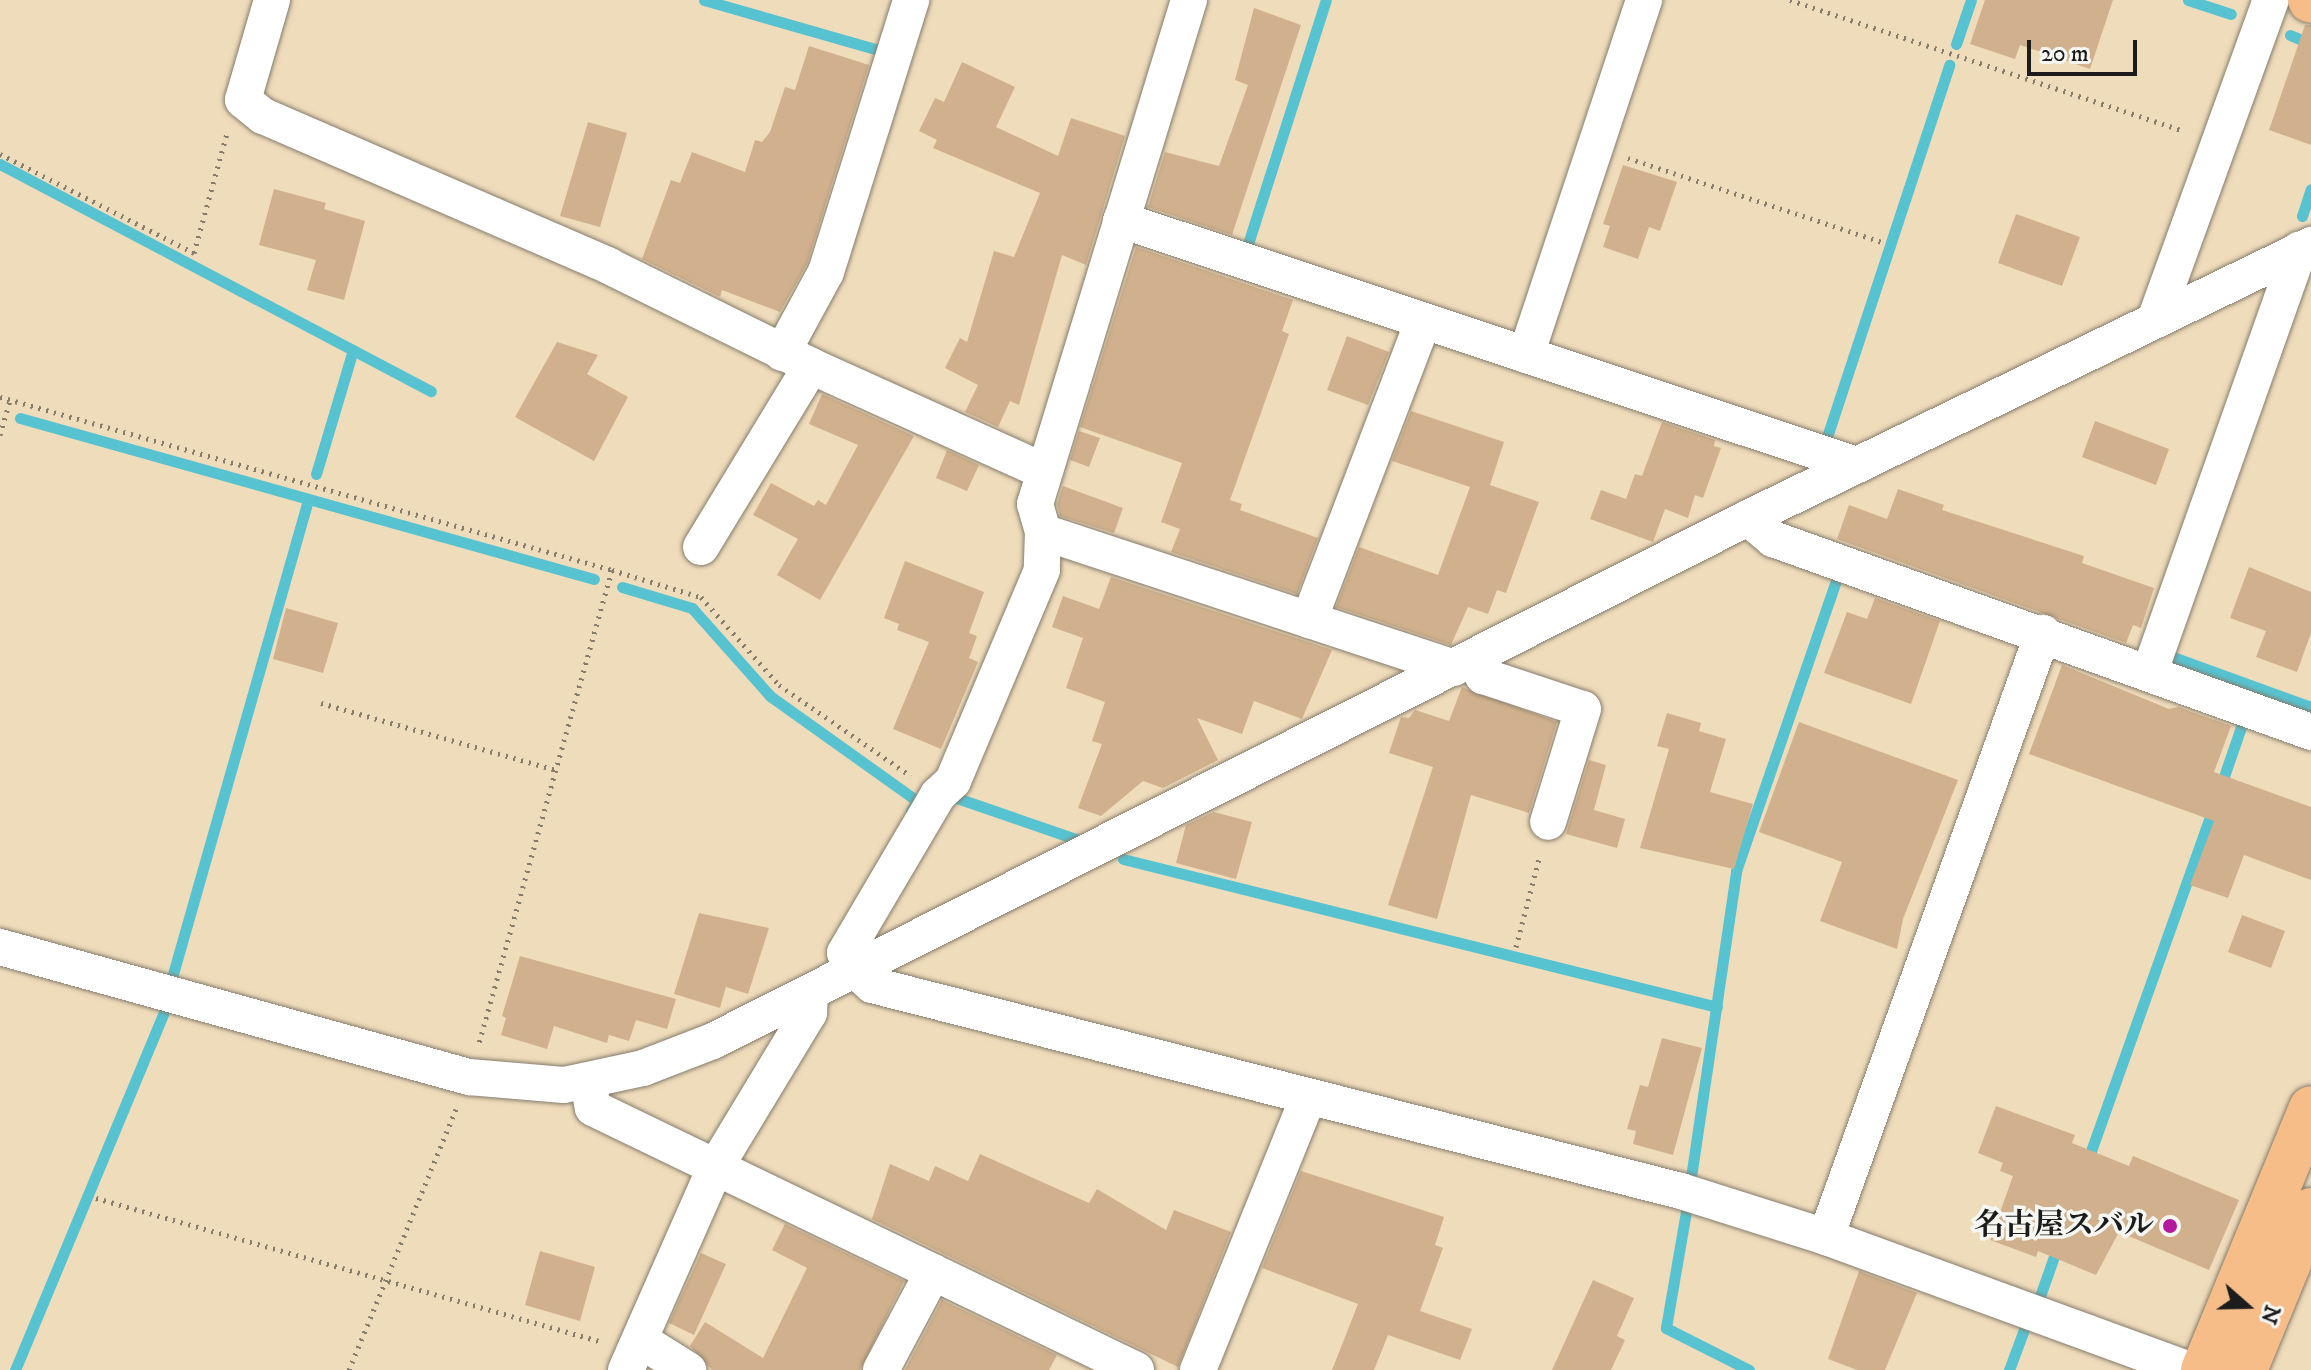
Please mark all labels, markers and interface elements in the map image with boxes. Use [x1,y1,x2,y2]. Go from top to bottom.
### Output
scale bar [2031,24,2141,74]
text: 20 m [2041,39,2089,69]
place label: 名古屋スバル [1974,1208,2154,1244]
marker: 名古屋スバル [2161,1217,2179,1235]
north arrow [2207,1266,2287,1346]
text: N [2254,1301,2286,1327]

